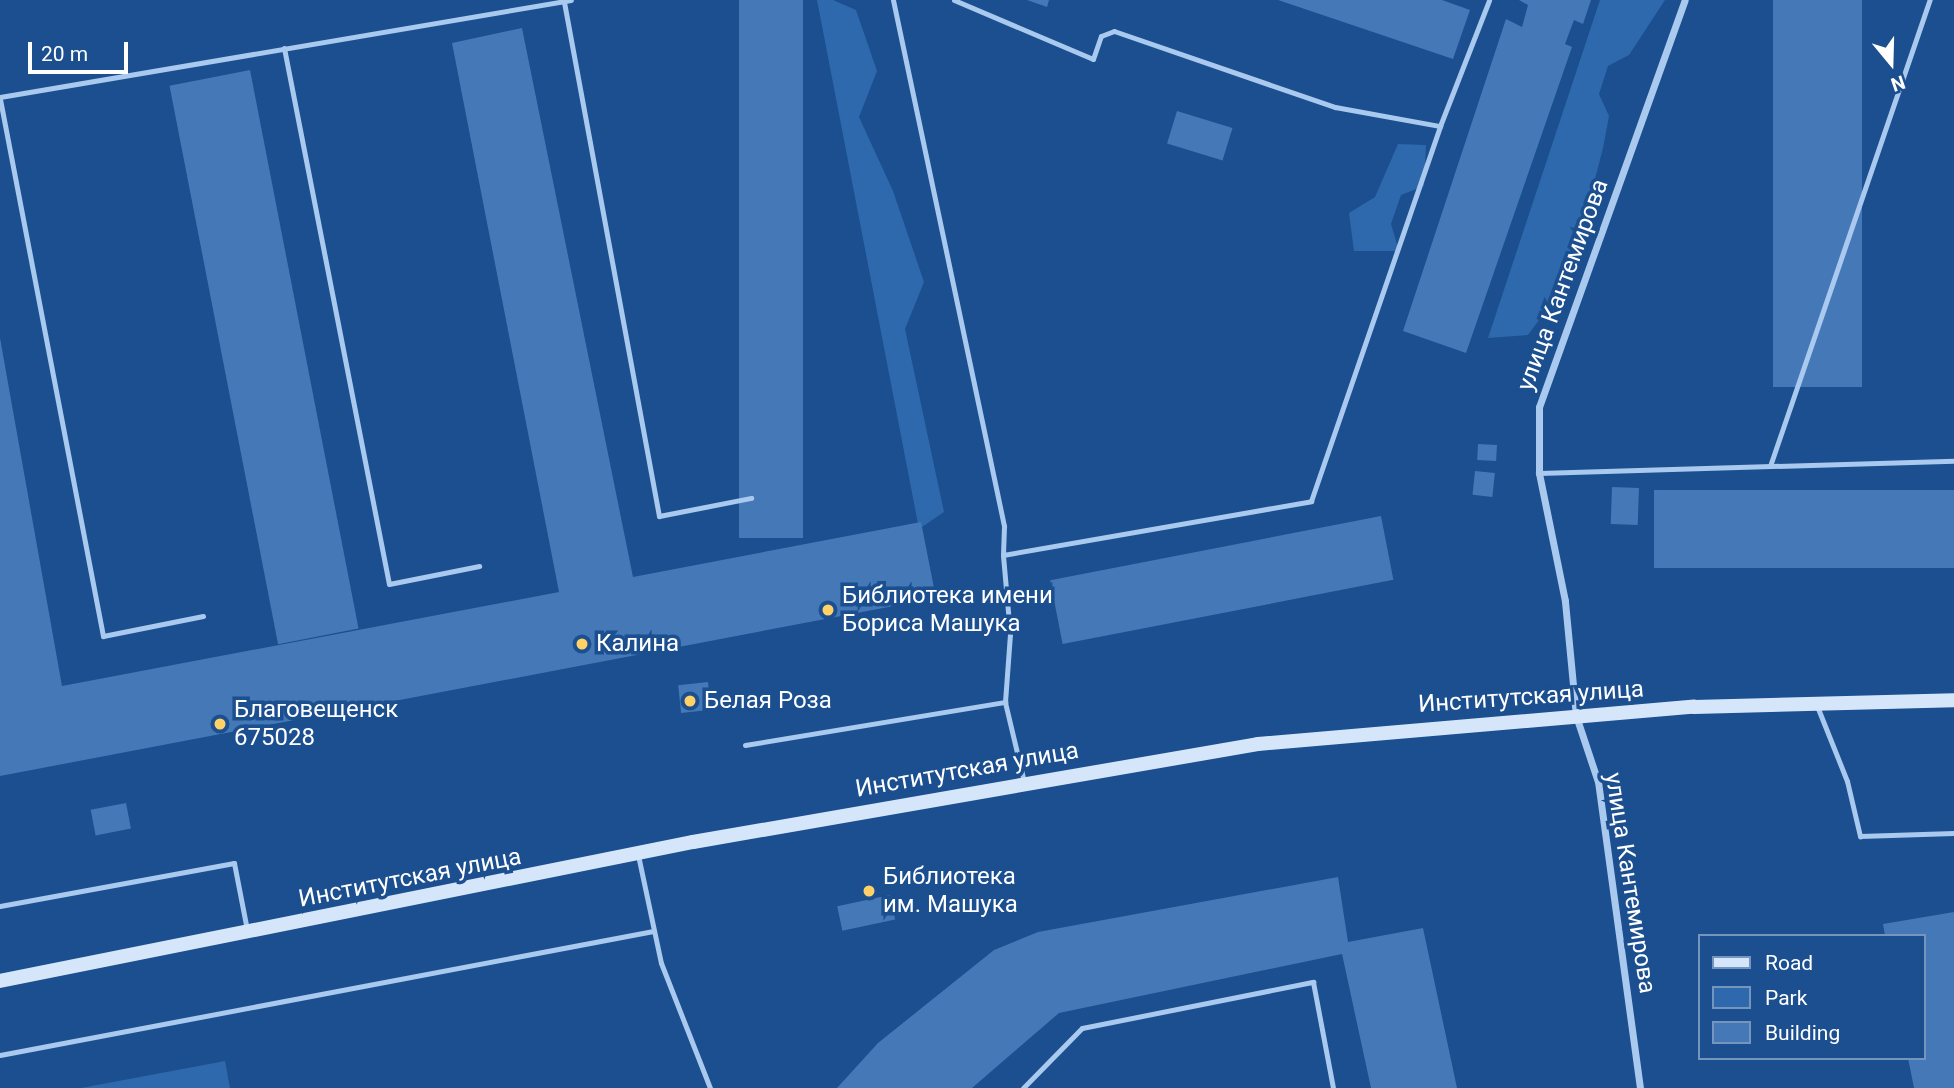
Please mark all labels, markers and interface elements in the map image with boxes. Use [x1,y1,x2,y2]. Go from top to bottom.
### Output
scale bar [32,28,131,72]
north arrow [1856,28,1926,98]
text: 20 m [41,42,88,66]
text: N [1888,70,1908,96]
street label: улица Кантемирова [1511,175,1615,395]
place label: Библиотека имени Бориса Машука [842,582,1053,638]
marker: Библиотека имени Бориса Машука [820,602,836,618]
place label: Калина [596,630,679,658]
marker: Калина [574,636,590,652]
street label: Институтская улица [1417,675,1645,719]
place label: Белая Роза [704,687,832,715]
marker: Белая Роза [682,693,698,709]
place label: Благовещенск 675028 [234,696,398,752]
marker: Благовещенск 675028 [212,716,228,732]
street label: Институтская улица [853,736,1081,804]
street label: улица Кантемирова [1598,771,1662,995]
street label: Институтская улица [296,842,524,914]
place label: Библиотека им. Машука [883,863,1018,919]
marker: Библиотека им. Машука [861,883,877,899]
legend [1699,934,1926,1060]
text: Road [1765,951,1813,975]
text: Park [1765,986,1807,1010]
text: Building [1765,1021,1840,1045]

